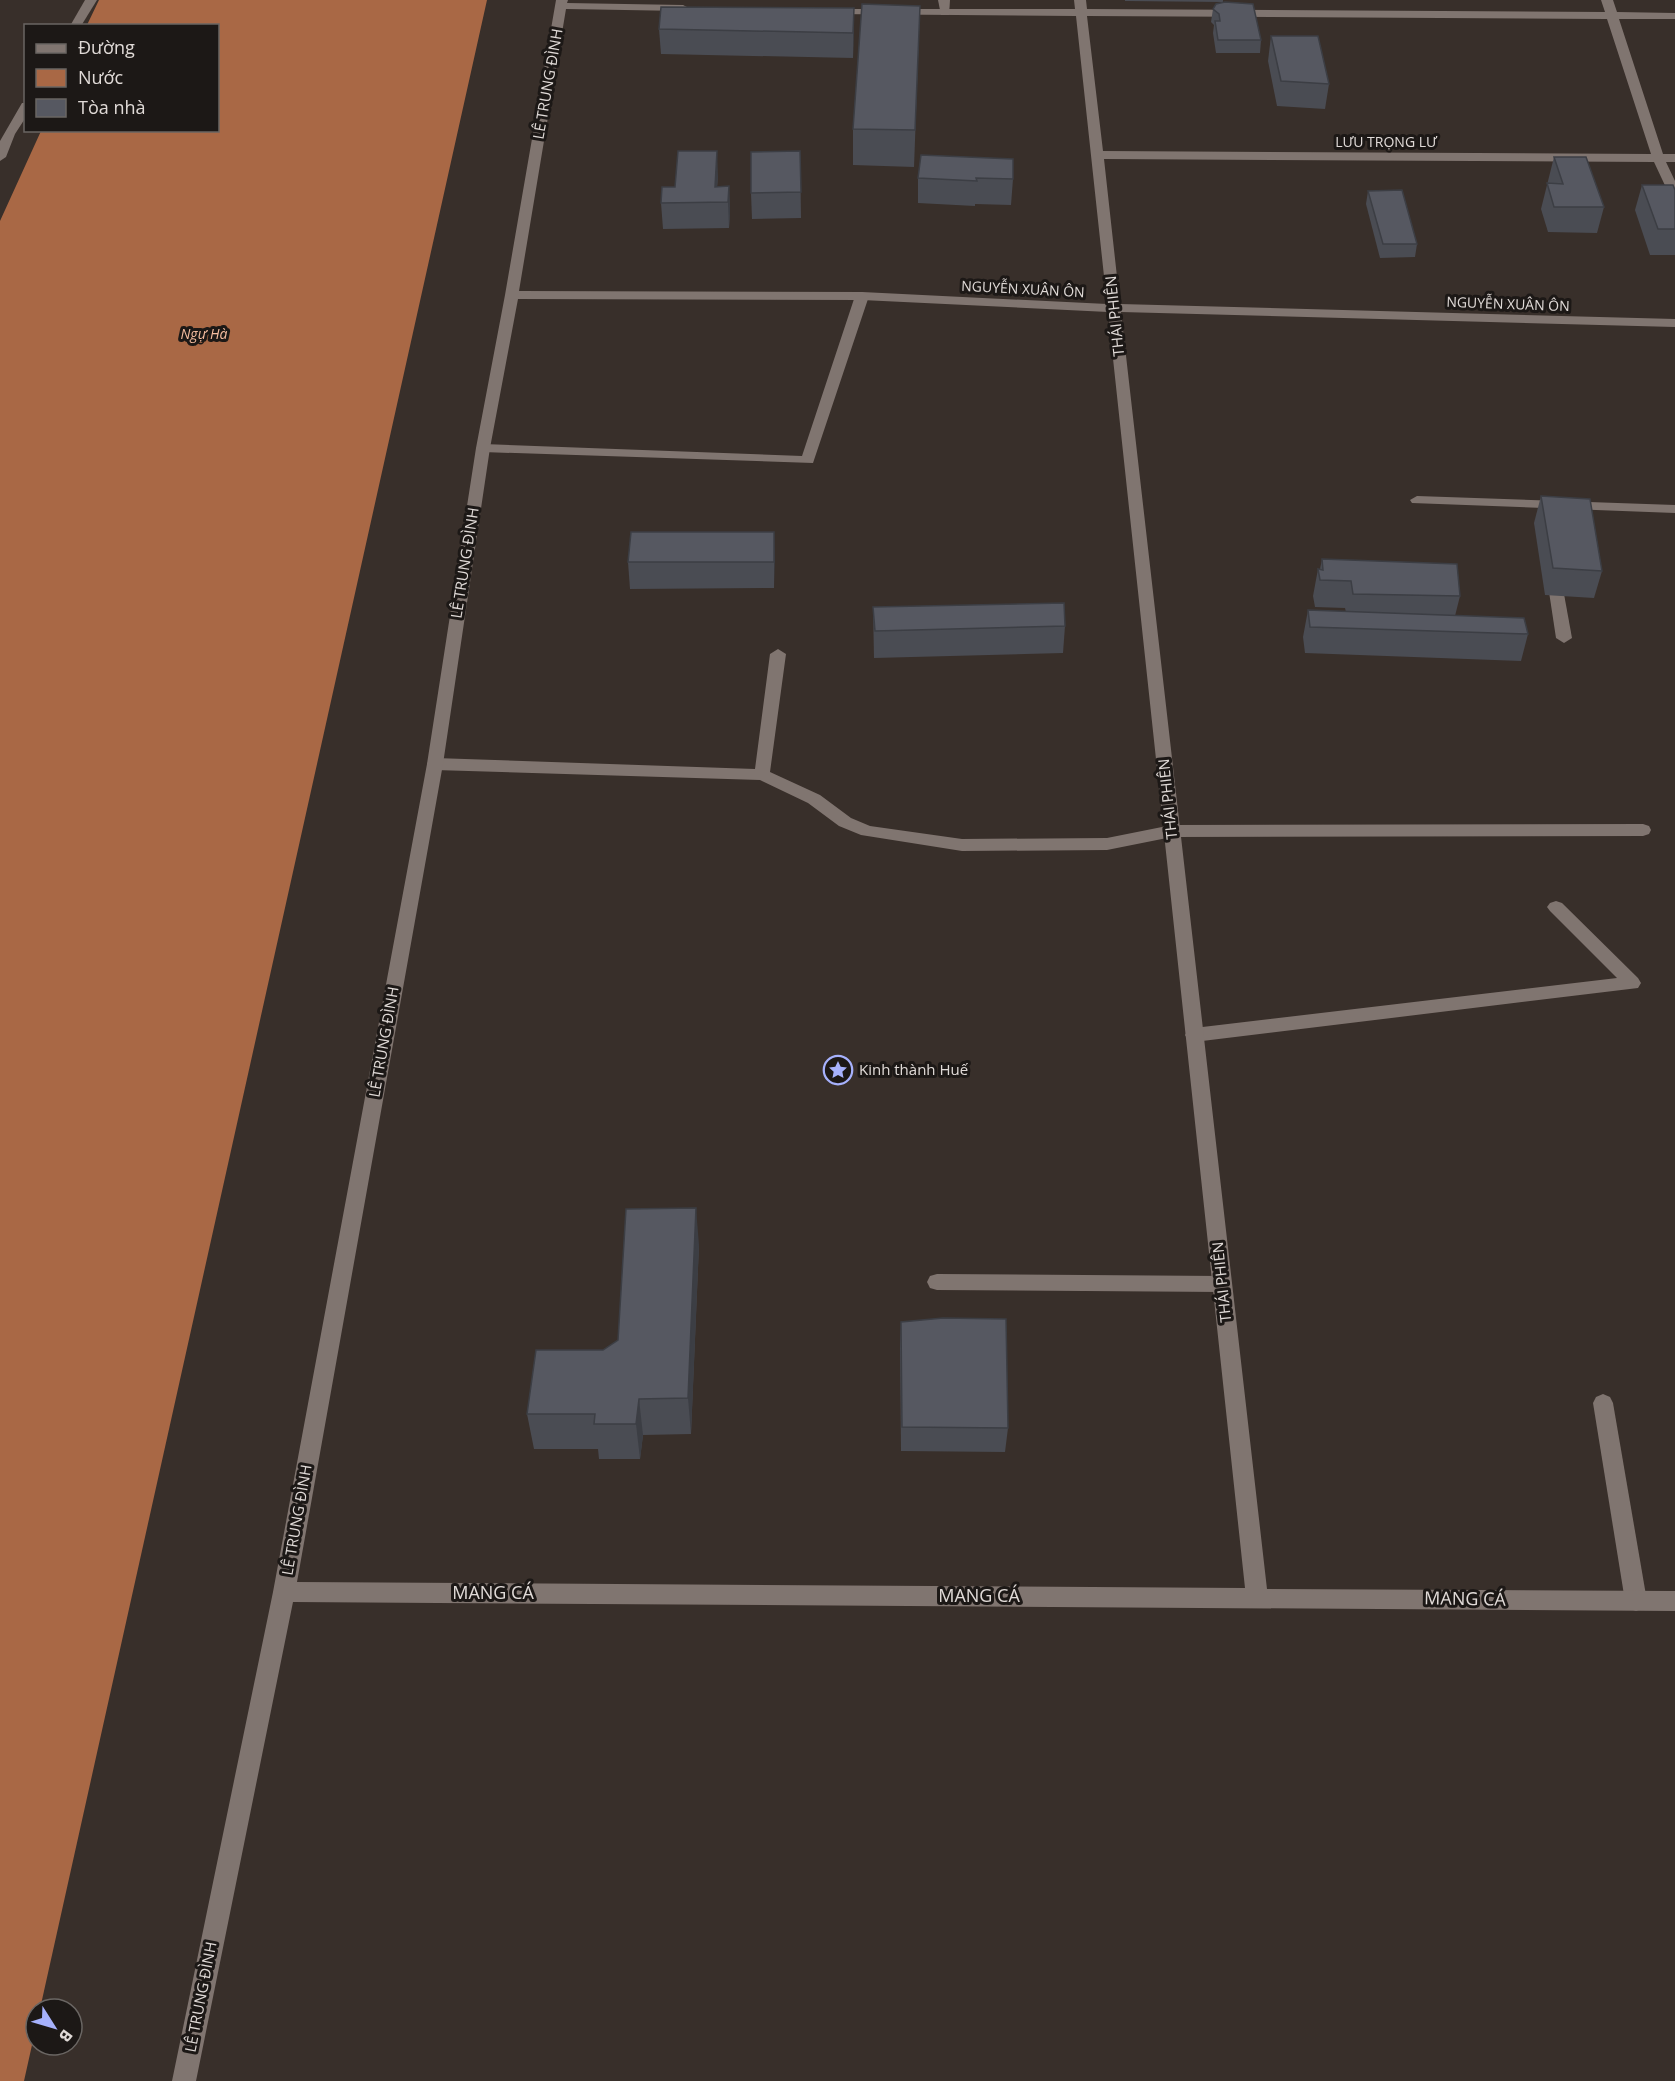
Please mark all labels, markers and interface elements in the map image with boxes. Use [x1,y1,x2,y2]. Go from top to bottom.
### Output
legend [24,24,219,132]
street label: LÊ TRUNG ĐÌNH [527,27,567,141]
text: Đường [78,35,135,59]
text: Nước [78,65,123,89]
text: Tòa nhà [78,95,146,119]
street label: LƯU TRỌNG LƯ [1335,132,1438,151]
street label: NGUYỄN XUÂN ÔN [961,275,1085,301]
street label: THÁI PHIÊN [1100,275,1128,357]
street label: NGUYỄN XUÂN ÔN [1446,291,1570,315]
water label: Ngự Hà [181,324,228,343]
street label: LÊ TRUNG ĐÌNH [445,506,483,620]
street label: THÁI PHIÊN [1153,758,1181,840]
street label: LÊ TRUNG ĐÌNH [363,985,403,1099]
place icon: Kinh thành Huế [822,1054,854,1086]
place label: Kinh thành Huế [859,1059,969,1079]
street label: THÁI PHIÊN [1207,1241,1235,1323]
street label: LÊ TRUNG ĐÌNH [276,1463,316,1577]
street label: MANG CÁ [452,1580,534,1604]
street label: MANG CÁ [938,1583,1020,1607]
street label: MANG CÁ [1424,1585,1507,1611]
street label: LÊ TRUNG ĐÌNH [180,1940,221,2054]
north arrow [24,1997,84,2057]
text: B [54,2025,78,2047]

